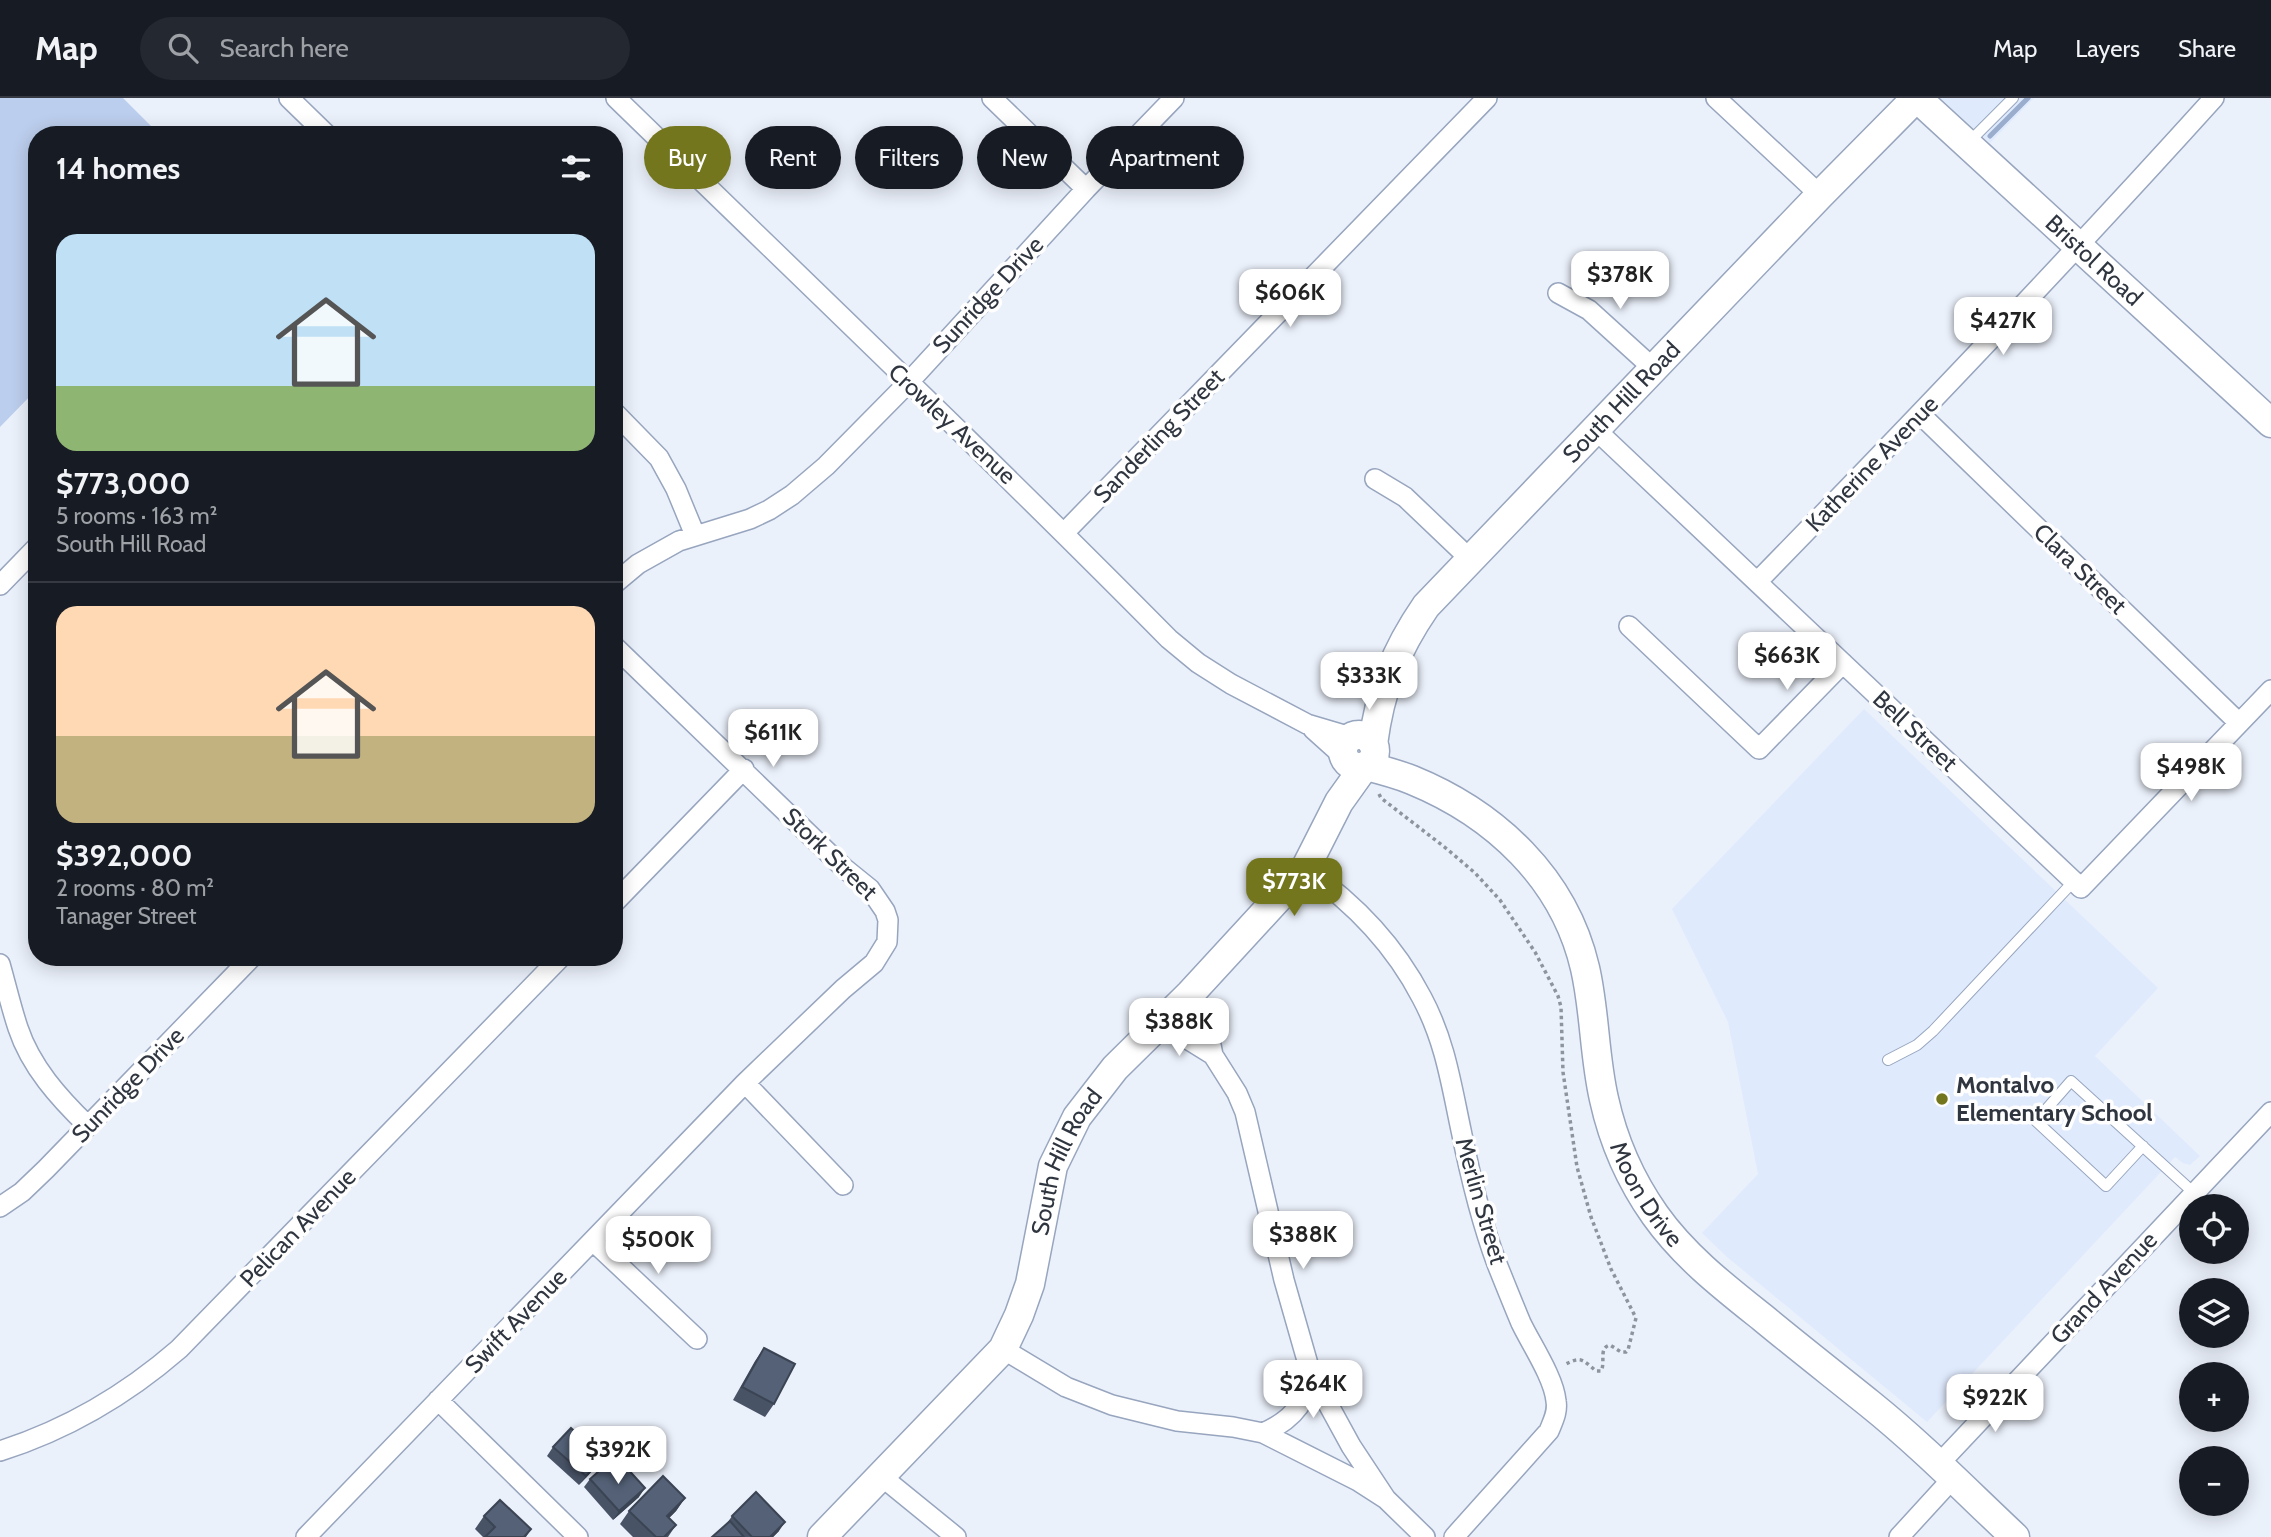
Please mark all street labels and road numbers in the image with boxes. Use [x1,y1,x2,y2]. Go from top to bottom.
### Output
street label: Bristol Road [2040,208,2149,312]
street label: Sunridge Drive [926,230,1049,359]
street label: South Hill Road [1556,335,1686,468]
street label: Crowley Avenue [883,357,1022,490]
street label: Sanderling Street [1087,363,1230,509]
street label: Katherine Avenue [1799,390,1944,538]
street label: Clara Street [2028,517,2133,620]
street label: Bell Street [1867,684,1964,777]
street label: Stork Street [777,801,884,906]
street label: Sunridge Drive [65,1021,190,1148]
street label: South Hill Road [1025,1082,1108,1238]
street label: Merlin Street [1450,1134,1513,1267]
street label: Moon Drive [1604,1137,1689,1253]
street label: Pelican Avenue [234,1162,361,1293]
street label: Grand Avenue [2044,1225,2163,1350]
street label: Swift Avenue [459,1262,573,1379]

